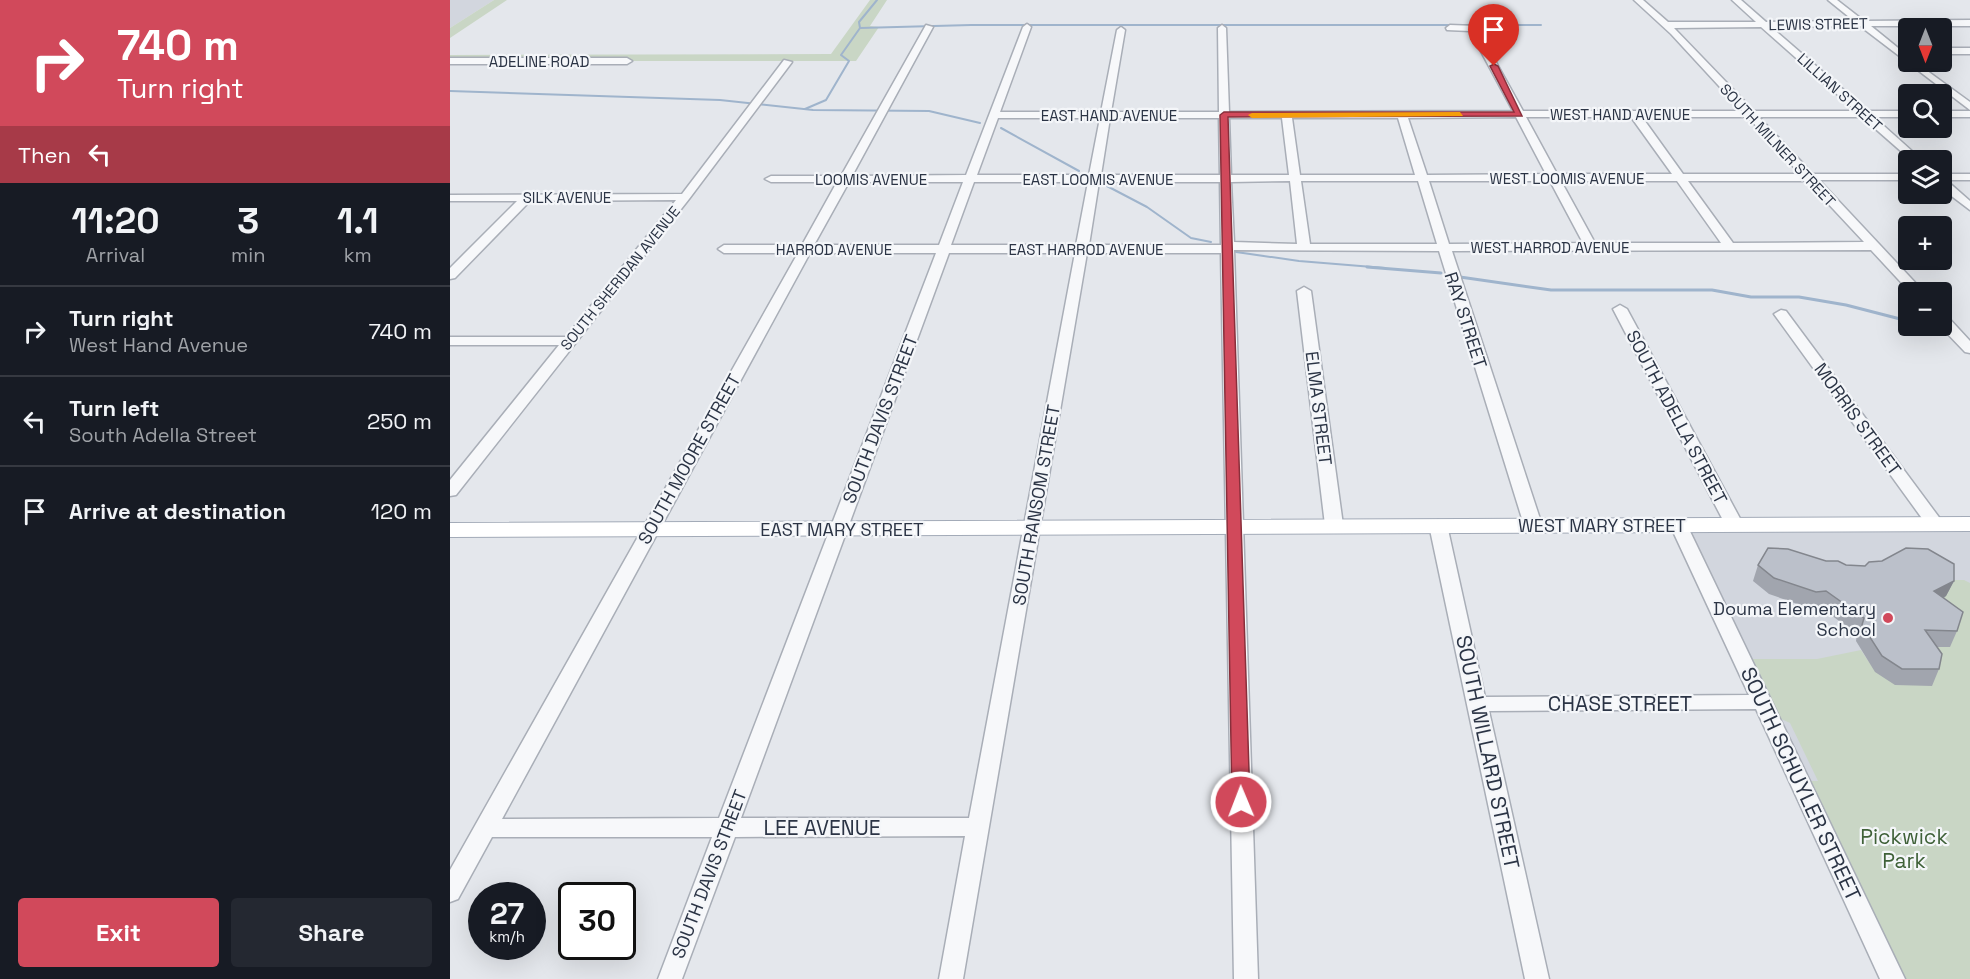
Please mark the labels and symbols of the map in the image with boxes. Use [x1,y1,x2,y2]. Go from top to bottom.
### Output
pin [1468,4,1519,66]
street label: LEWIS STREET [1768,14,1868,34]
north arrow [1898,18,1952,72]
street label: LILLIAN STREET [1794,49,1887,135]
street label: ADELINE ROAD [489,52,589,71]
street label: SOUTH MILNER STREET [1716,80,1840,210]
street label: WEST HAND AVENUE [1550,105,1690,124]
street label: EAST HAND AVENUE [1041,106,1177,125]
street label: WEST LOOMIS AVENUE [1490,169,1644,188]
street label: LOOMIS AVENUE [815,170,927,189]
street label: EAST LOOMIS AVENUE [1022,170,1174,189]
street label: SILK AVENUE [523,188,611,207]
street label: SOUTH SHERIDAN AVENUE [556,202,684,354]
street label: WEST HARROD AVENUE [1471,238,1629,257]
street label: HARROD AVENUE [776,240,892,259]
street label: EAST HARROD AVENUE [1008,240,1164,259]
street label: RAY STREET [1440,269,1493,371]
street label: SOUTH ADELLA STREET [1621,326,1733,508]
street label: SOUTH DAVIS STREET [837,331,923,507]
street label: ELMA STREET [1301,350,1337,467]
street label: MORRIS STREET [1809,358,1907,480]
street label: SOUTH MOORE STREET [633,369,746,548]
street label: SOUTH RANSOM STREET [1007,403,1065,607]
street label: WEST MARY STREET [1518,514,1686,537]
street label: EAST MARY STREET [760,518,924,541]
place label: Douma Elementary School [1713,597,1876,641]
marker: Douma Elementary School [1881,611,1895,625]
street label: SOUTH WILLARD STREET [1450,633,1526,871]
street label: SOUTH SCHUYLER STREET [1735,663,1867,905]
street label: CHASE STREET [1548,690,1692,717]
position arrow [1209,770,1273,834]
street label: SOUTH DAVIS STREET [666,786,752,962]
street label: LEE AVENUE [764,814,880,841]
park label: Pickwick Park [1860,823,1948,874]
speed limit sign: 30 [558,882,636,960]

